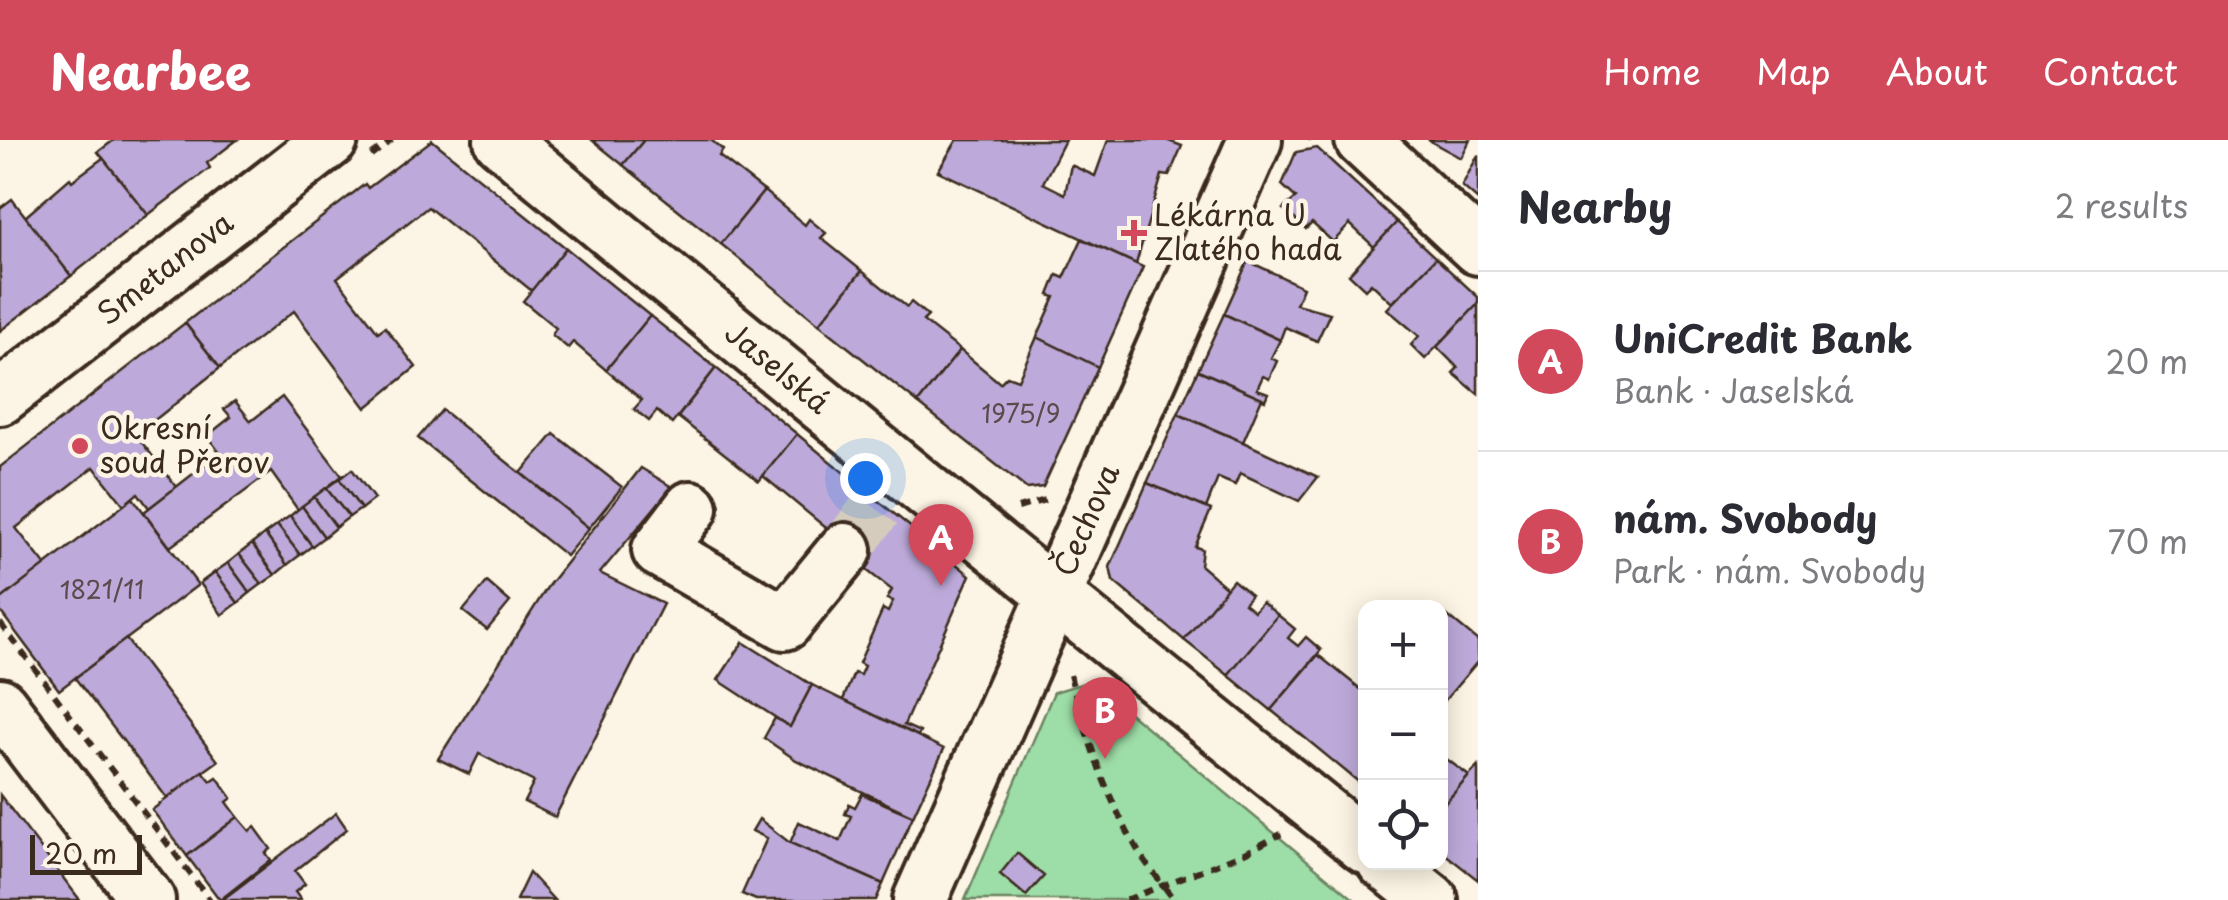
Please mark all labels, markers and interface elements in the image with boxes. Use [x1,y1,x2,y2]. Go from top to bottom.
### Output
text: Nearbee [50,34,251,106]
text: Home [1604,44,1701,97]
text: Map [1756,44,1831,97]
text: About [1886,44,1988,97]
text: Contact [2043,44,2178,97]
text: Nearby [1518,174,1672,237]
text: 2 results [2055,181,2188,229]
place label: Lékárna U Zlatého hada [1154,191,1342,270]
street label: Smetanova [86,199,242,335]
marker: Lékárna U Zlatého hada [1123,222,1145,244]
street label: Jaselská [716,309,841,424]
text: UniCredit Bank [1613,309,1912,366]
text: A [1538,337,1563,385]
text: 20 m [2106,337,2188,385]
text: Bank · Jaselská [1613,366,1853,414]
house number: 1975/9 [982,394,1060,432]
place label: Okresní soud Přerov [100,404,269,483]
marker: Okresní soud Přerov [69,435,91,457]
your location [840,453,891,504]
street label: Čechova [1041,455,1130,583]
text: nám. Svobody [1613,489,1877,546]
pin: A [908,504,974,586]
text: B [1540,517,1561,565]
text: 70 m [2108,517,2188,565]
text: Park · nám. Svobody [1613,546,1926,594]
house number: 1821/11 [60,570,144,608]
map controls [1358,600,1448,870]
button: + [1358,600,1448,690]
pin: B [1072,676,1138,759]
button: − [1358,690,1448,780]
button: locate [1358,780,1448,870]
scale bar [30,830,142,874]
text: 20 m [45,831,117,874]

